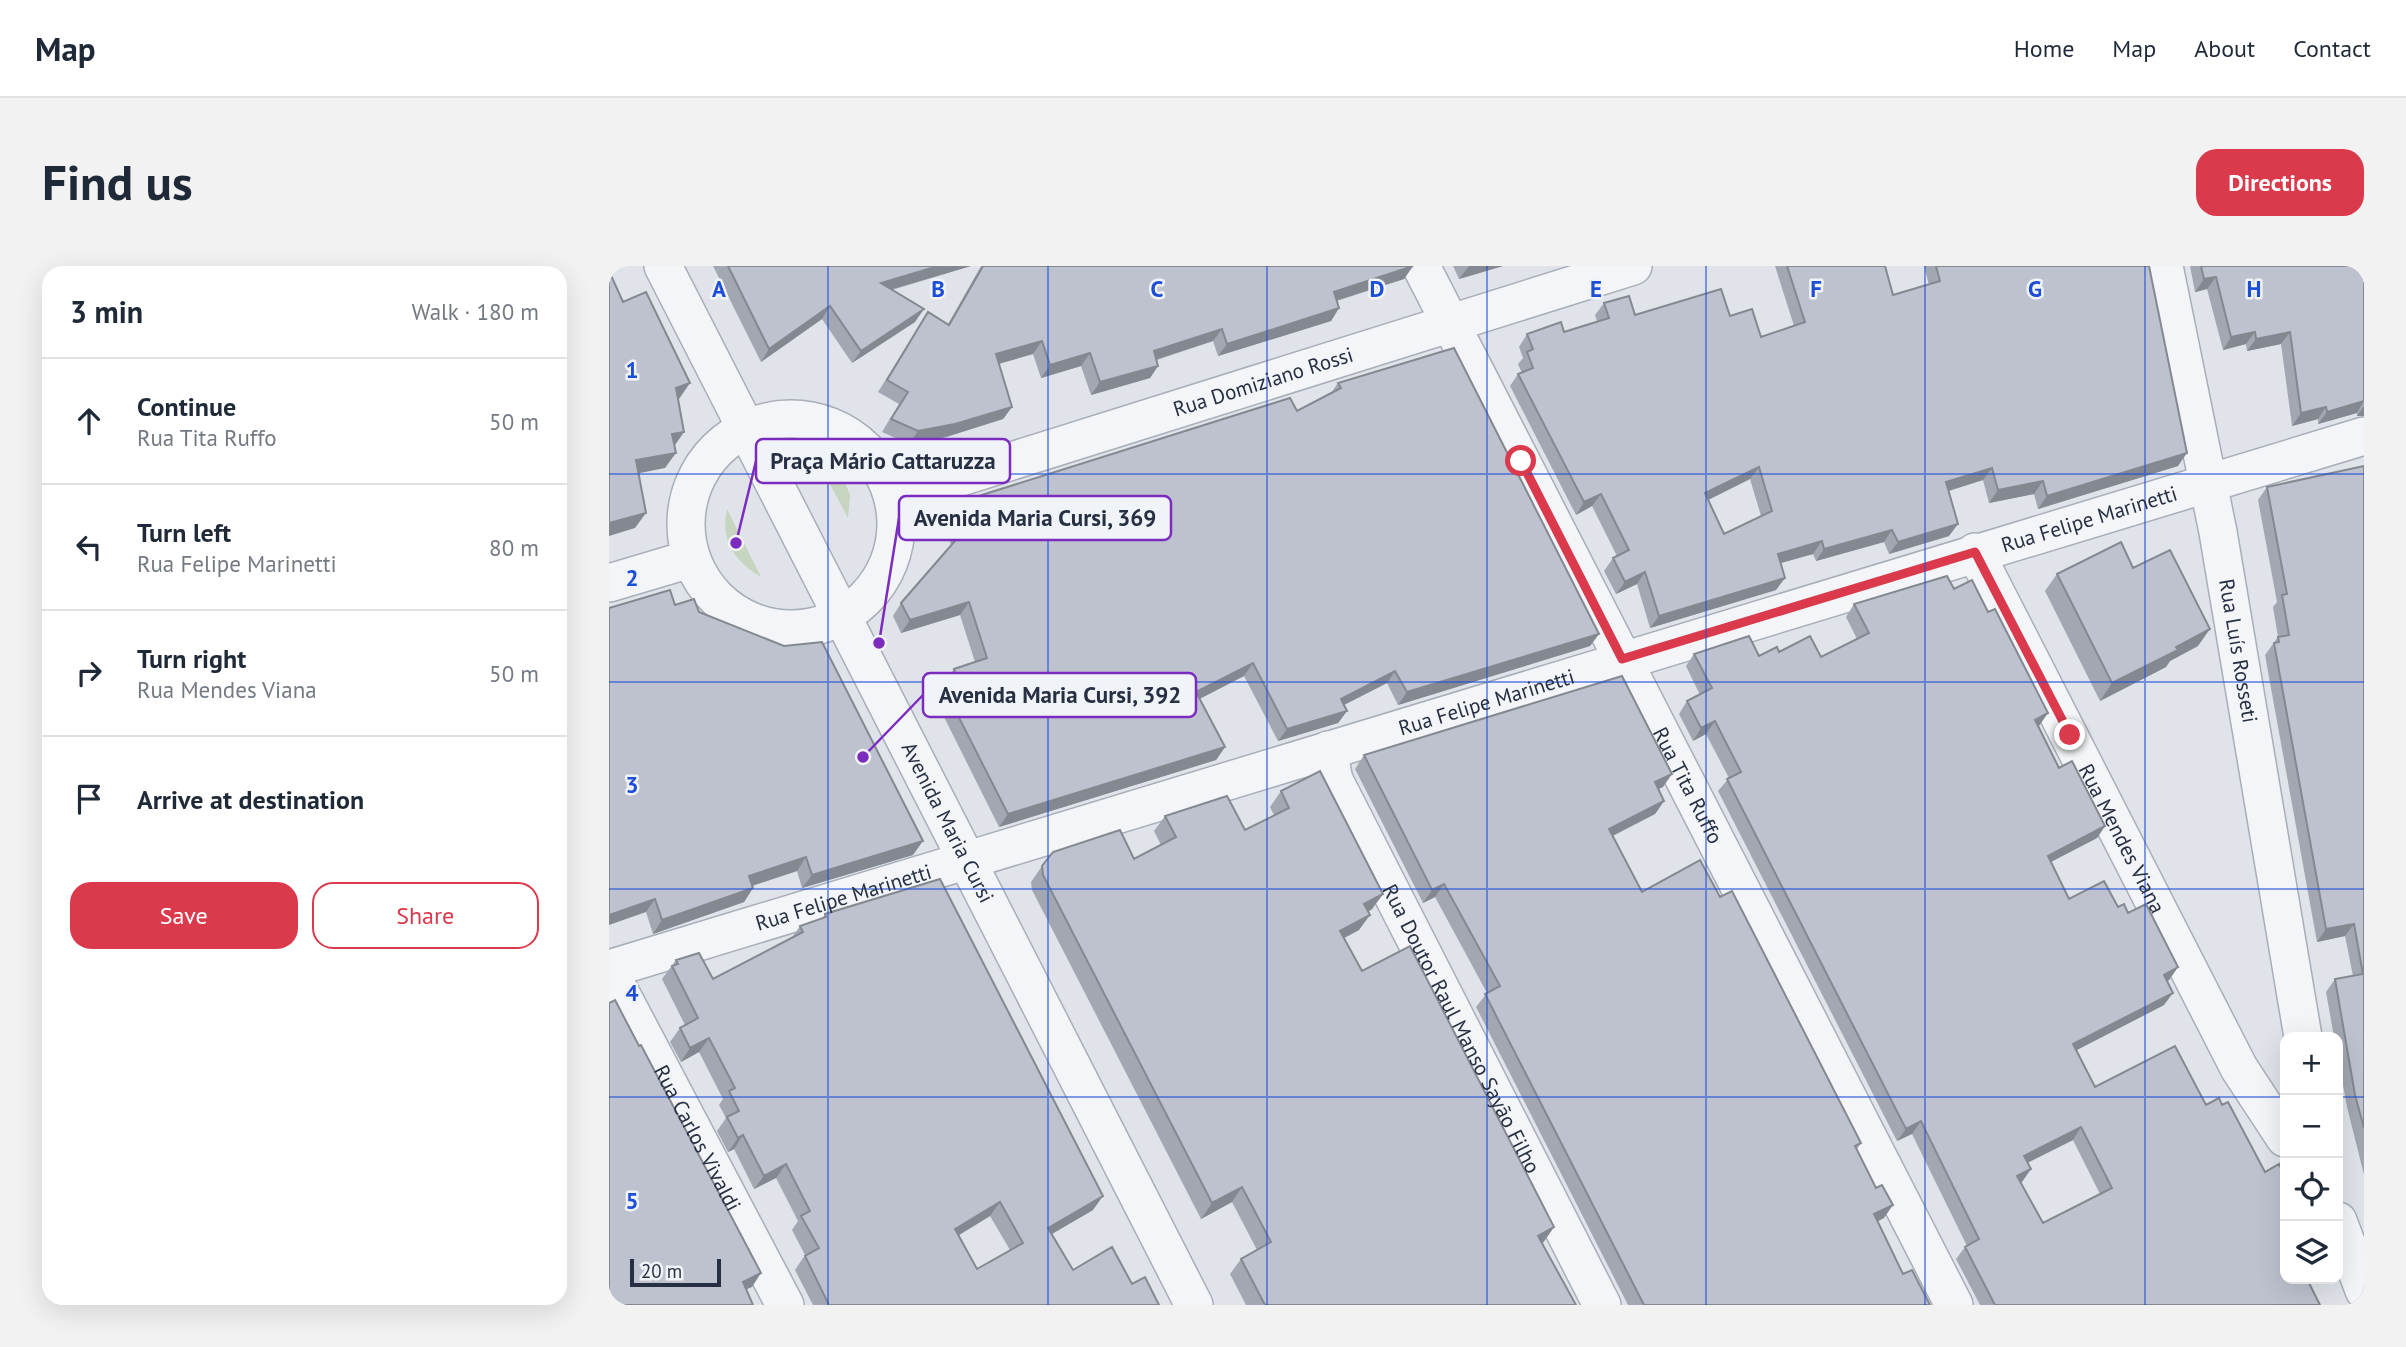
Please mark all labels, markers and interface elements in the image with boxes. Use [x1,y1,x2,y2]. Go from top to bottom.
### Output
text: Map [35,27,96,70]
text: Home [2014,33,2074,64]
text: Map [2112,33,2156,64]
text: About [2194,33,2255,64]
text: Contact [2293,33,2371,64]
button: Directions [2196,149,2364,216]
text: Find us [42,150,193,214]
text: A [712,274,726,303]
text: B [931,274,945,303]
text: C [1151,274,1164,303]
text: D [1370,274,1384,303]
text: E [1590,274,1602,303]
text: F [1810,274,1822,303]
text: G [2028,274,2042,303]
text: H [2247,274,2261,303]
text: 3 min [70,292,143,331]
text: Walk · 180 m [412,297,539,326]
street label: Rua Domiziano Rossi [1170,341,1356,423]
text: 1 [625,355,639,384]
text: Continue [137,390,236,423]
icon: ahead [70,402,108,440]
text: 50 m [489,407,539,436]
text: Rua Tita Ruffo [137,423,277,452]
callout: Praça Mário Cattaruzza [756,439,1010,483]
route start [1505,445,1536,476]
text: Praça Mário Cattaruzza [770,446,996,475]
street label: Rua Felipe Marinetti [1998,480,2180,558]
callout: Avenida Maria Cursi, 369 [899,496,1171,540]
text: Avenida Maria Cursi, 369 [914,503,1156,532]
text: Turn left [137,516,231,549]
icon: left [70,528,108,566]
text: 80 m [489,533,539,562]
text: Rua Felipe Marinetti [137,549,337,578]
text: 2 [625,563,639,592]
street label: Rua Luís Rosseti [2213,577,2264,725]
text: Turn right [137,642,246,675]
icon: right [70,654,108,692]
text: 50 m [489,659,539,688]
street label: Rua Felipe Marinetti [1395,663,1578,741]
callout: Avenida Maria Cursi, 392 [923,673,1196,717]
text: Rua Mendes Viana [137,675,317,704]
text: Avenida Maria Cursi, 392 [939,680,1181,709]
route end [2054,719,2085,750]
street label: Rua Tita Ruffo [1647,722,1729,848]
street label: Avenida Maria Cursi [896,737,1000,907]
street label: Rua Mendes Viana [2073,759,2172,918]
text: 3 [625,770,639,799]
icon: arrive [70,780,108,818]
text: Arrive at destination [137,783,364,816]
street label: Rua Felipe Marinetti [752,858,935,937]
street label: Rua Doutor Raul Manso Sayão Filho [1376,880,1546,1178]
button: Save [70,882,298,949]
button: Share [312,882,539,949]
text: 4 [625,978,639,1007]
map controls [2280,1032,2343,1284]
button: + [2280,1032,2343,1095]
street label: Rua Carlos Vivaldi [648,1060,747,1216]
button: − [2280,1095,2343,1158]
button: locate [2280,1158,2343,1221]
text: 5 [625,1186,639,1215]
button: layers [2280,1221,2343,1284]
scale bar [630,1256,721,1288]
text: 20 m [641,1259,682,1283]

